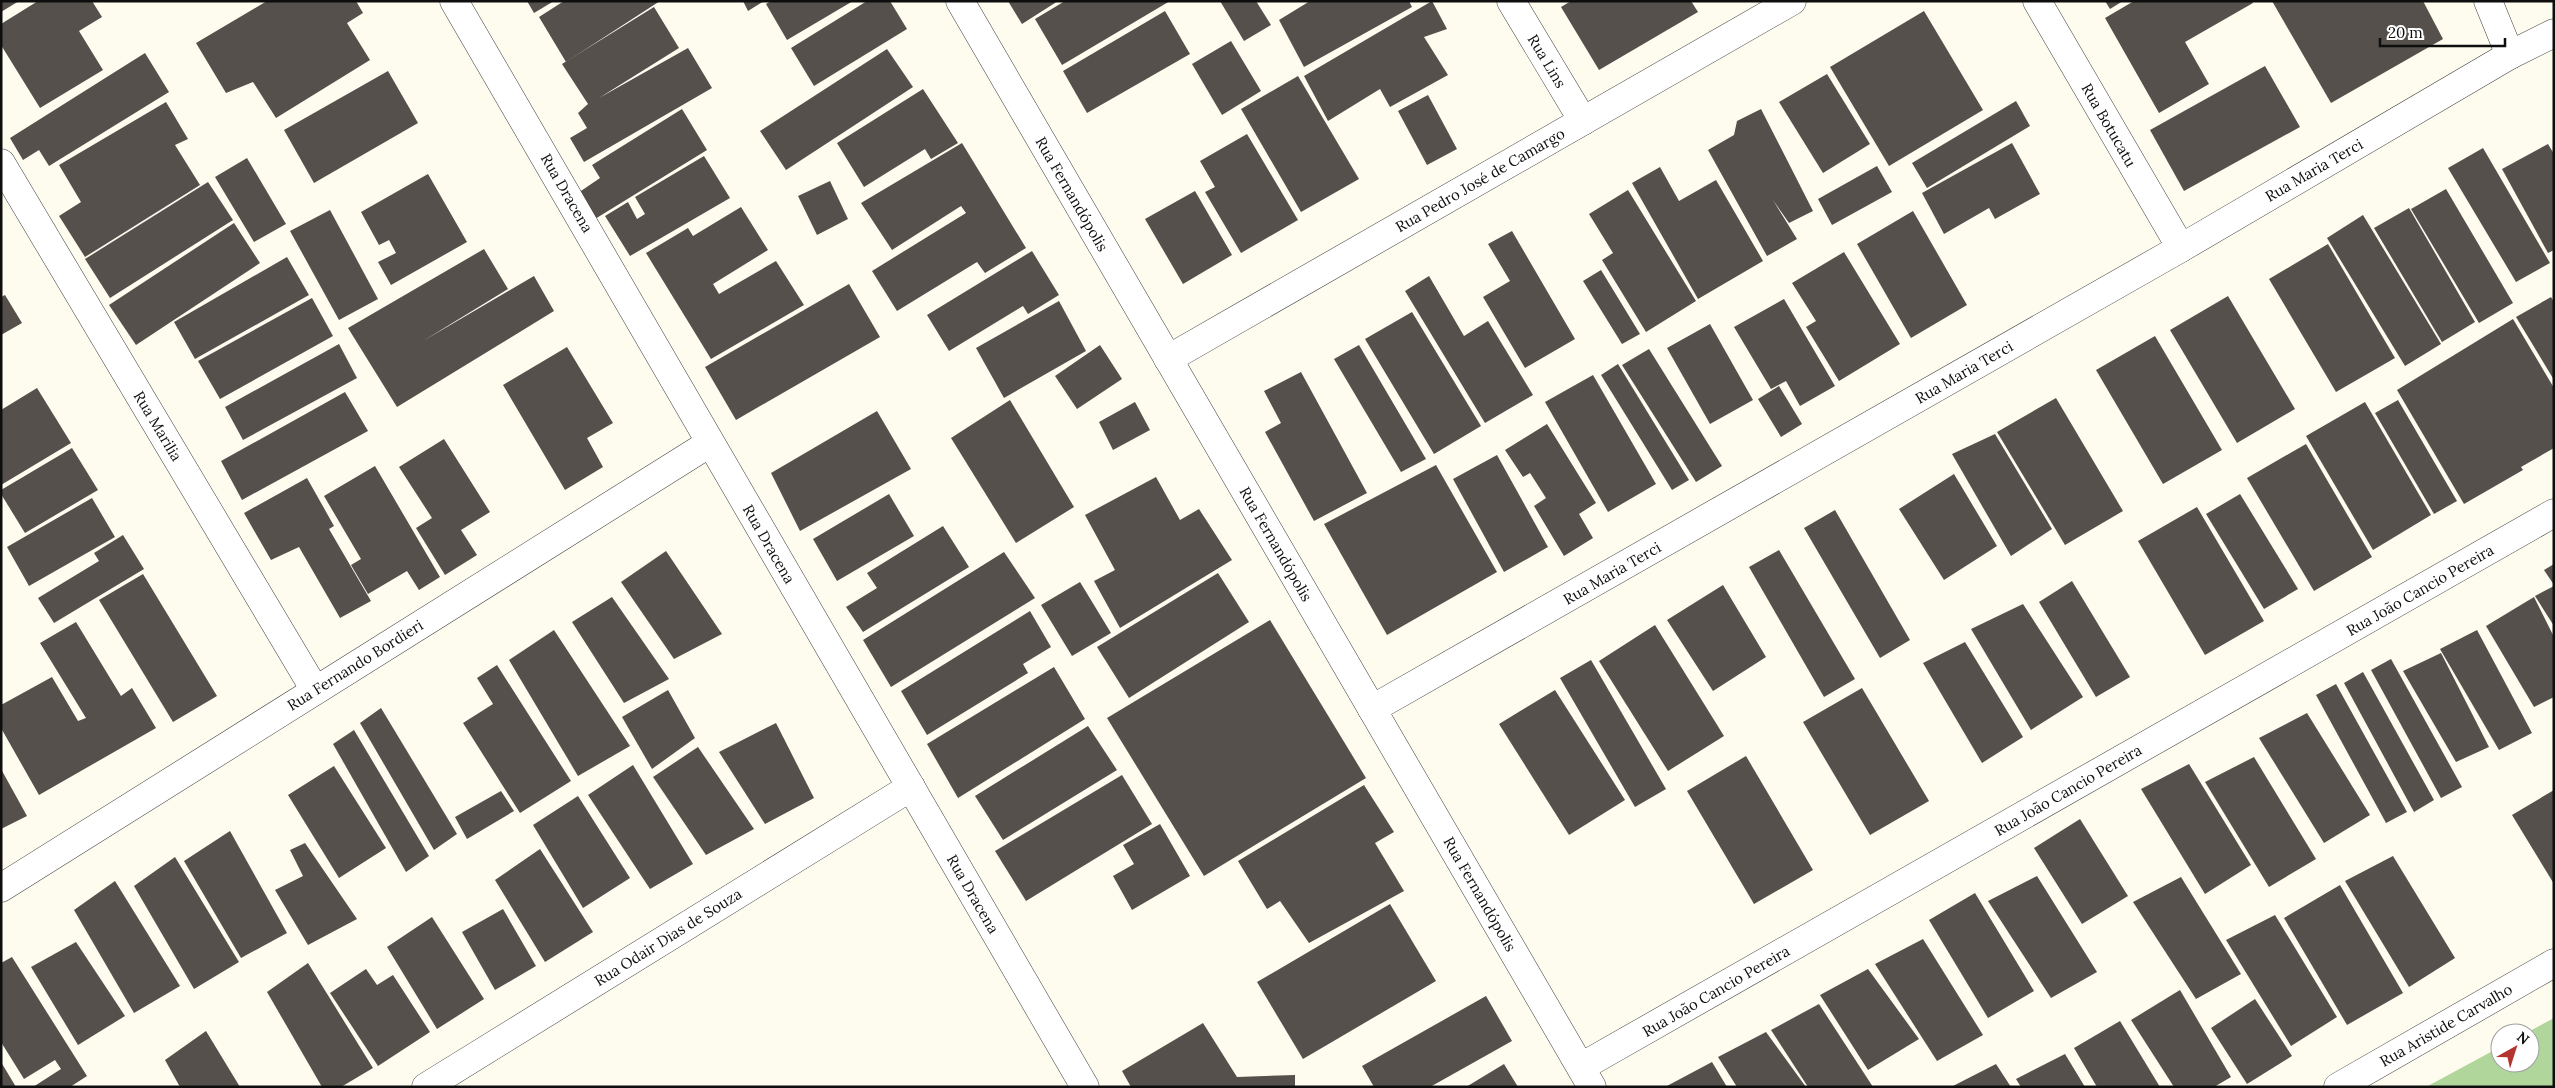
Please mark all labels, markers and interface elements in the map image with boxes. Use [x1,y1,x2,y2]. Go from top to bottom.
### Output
scale bar [2380,15,2505,47]
text: 20 m [2388,23,2423,42]
street label: Rua Lins [1524,31,1570,91]
street label: Rua Botucatu [2077,80,2141,170]
street label: Rua Pedro José de Camargo [1392,124,1568,236]
street label: Rua Fernandópolis [1031,133,1113,255]
street label: Rua Maria Terci [2262,134,2366,206]
street label: Rua Dracena [537,150,597,236]
street label: Rua Maria Terci [1912,336,2016,408]
street label: Rua Marilia [130,388,186,465]
street label: Rua Fernandópolis [1235,483,1317,605]
street label: Rua Dracena [739,501,799,587]
street label: Rua Maria Terci [1560,537,1664,609]
street label: Rua João Cancio Pereira [2343,540,2497,640]
street label: Rua Fernando Bordieri [283,615,427,715]
street label: Rua João Cancio Pereira [1991,740,2145,840]
street label: Rua Fernandópolis [1439,833,1521,955]
street label: Rua Dracena [943,851,1003,937]
street label: Rua Odair Dias de Souza [591,884,745,990]
street label: Rua João Cancio Pereira [1639,941,1793,1041]
street label: Rua Aristide Carvalho [2376,979,2516,1071]
north arrow [2490,1023,2540,1073]
text: N [2513,1027,2533,1048]

